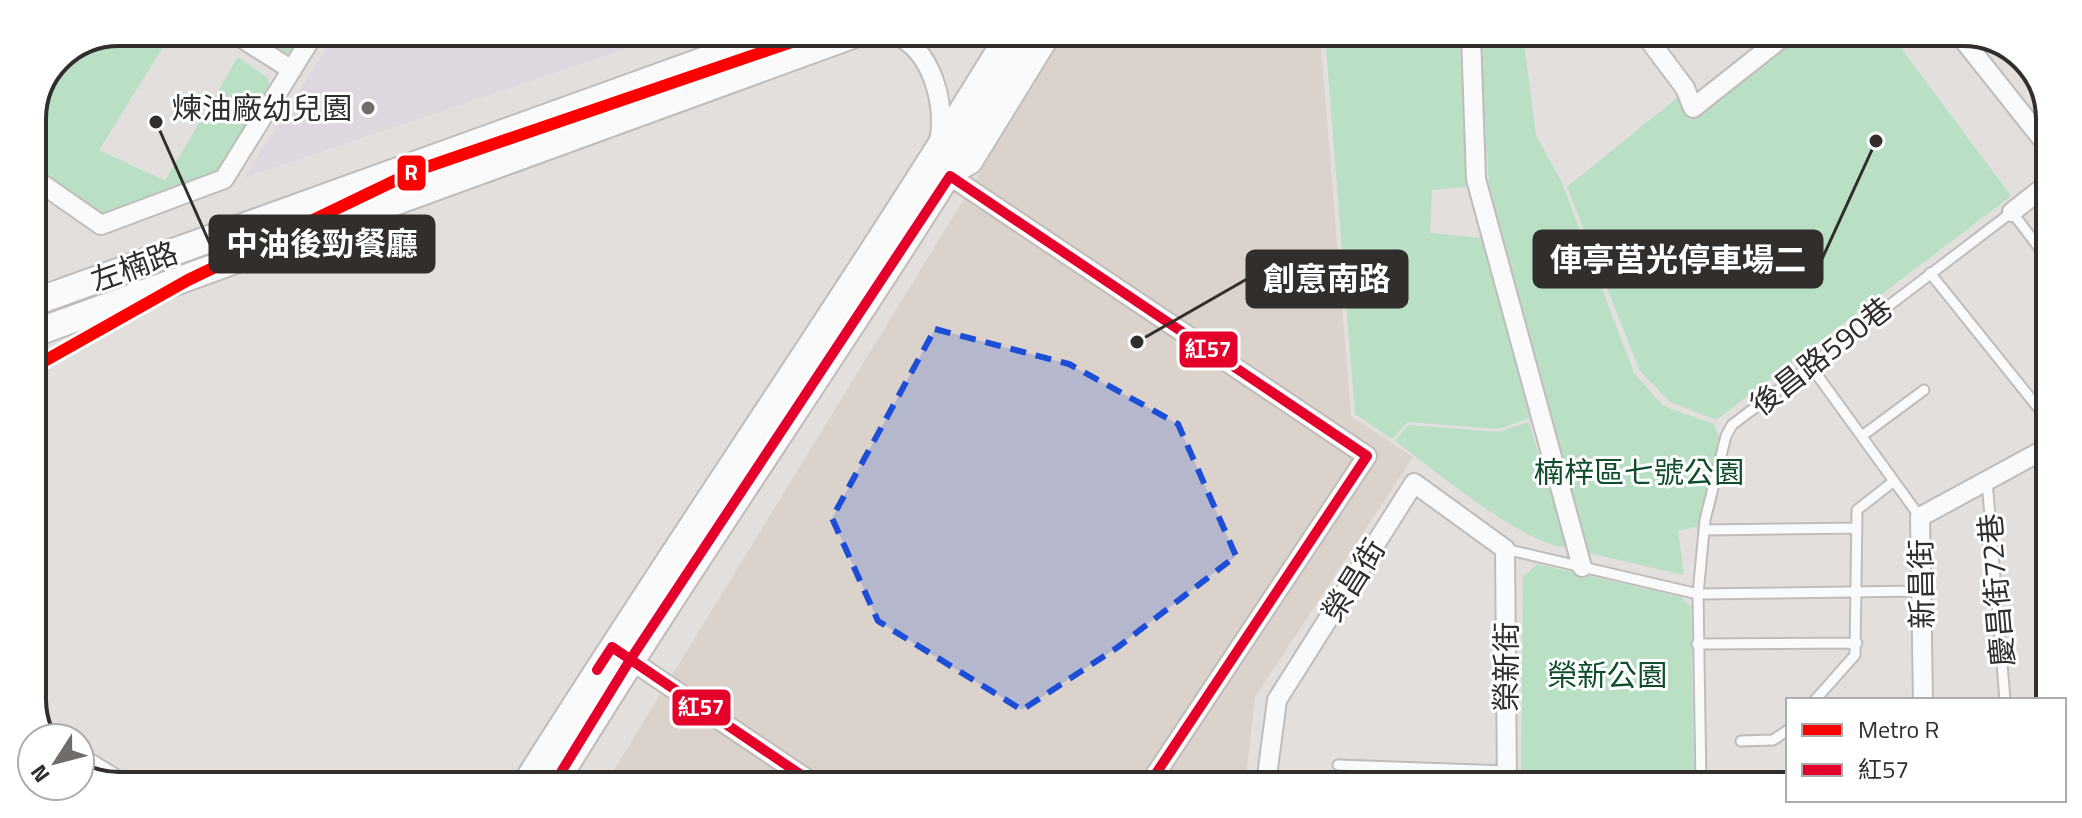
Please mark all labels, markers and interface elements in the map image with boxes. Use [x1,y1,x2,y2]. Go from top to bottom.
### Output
place label: 煉油廠幼兒園 [172,85,352,131]
marker: 煉油廠幼兒園 [359,99,377,117]
line badge: R [396,154,427,192]
text: R [404,155,418,189]
callout: 中油後勁餐廳 [210,216,434,272]
text: 中油後勁餐廳 [226,219,418,267]
street label: 左楠路 [84,229,184,303]
callout: 俥亭莒光停車場二 [1534,231,1822,287]
text: 俥亭莒光停車場二 [1550,235,1806,283]
callout: 創意南路 [1247,251,1407,307]
text: 創意南路 [1263,254,1391,302]
street label: 後昌路590巷 [1740,285,1902,427]
line badge: 紅57 [1178,330,1239,369]
text: 紅57 [1185,332,1231,366]
park label: 楠梓區七號公園 [1534,449,1744,495]
street label: 慶昌街72巷 [1966,511,2026,669]
street label: 榮昌街 [1310,530,1396,630]
street label: 新昌街 [1897,539,1945,629]
street label: 榮新街 [1483,622,1529,712]
park label: 榮新公園 [1547,652,1667,698]
line badge: 紅57 [671,688,732,727]
text: 紅57 [678,690,724,724]
legend [1786,698,2066,802]
text: Metro R [1858,711,1939,747]
north arrow [16,722,96,802]
text: 紅57 [1858,751,1909,787]
text: N [22,758,58,790]

